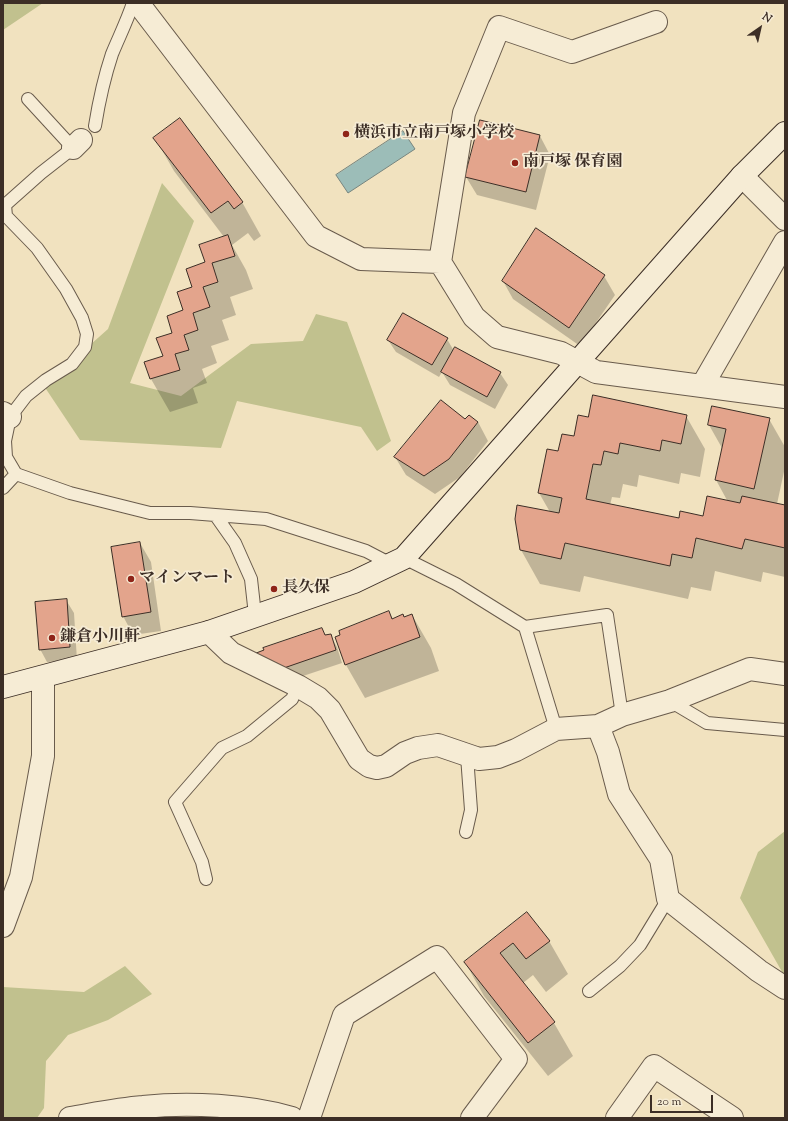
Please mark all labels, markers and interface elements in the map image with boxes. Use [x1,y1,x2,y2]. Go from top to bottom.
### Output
north arrow [740,8,780,48]
text: N [759,9,775,27]
place label: 横浜市立南戸塚小学校 [354,124,514,144]
marker: 横浜市立南戸塚小学校 [341,129,351,139]
place label: 南戸塚 保育園 [523,153,622,173]
marker: 南戸塚 保育園 [510,158,520,168]
place label: マインマート [139,569,235,589]
marker: マインマート [126,574,136,584]
place label: 長久保 [282,579,330,599]
marker: 長久保 [269,584,279,594]
place label: 鎌倉小川軒 [60,628,140,648]
marker: 鎌倉小川軒 [47,633,57,643]
scale bar [652,1087,715,1113]
text: 20 m [657,1093,681,1111]

